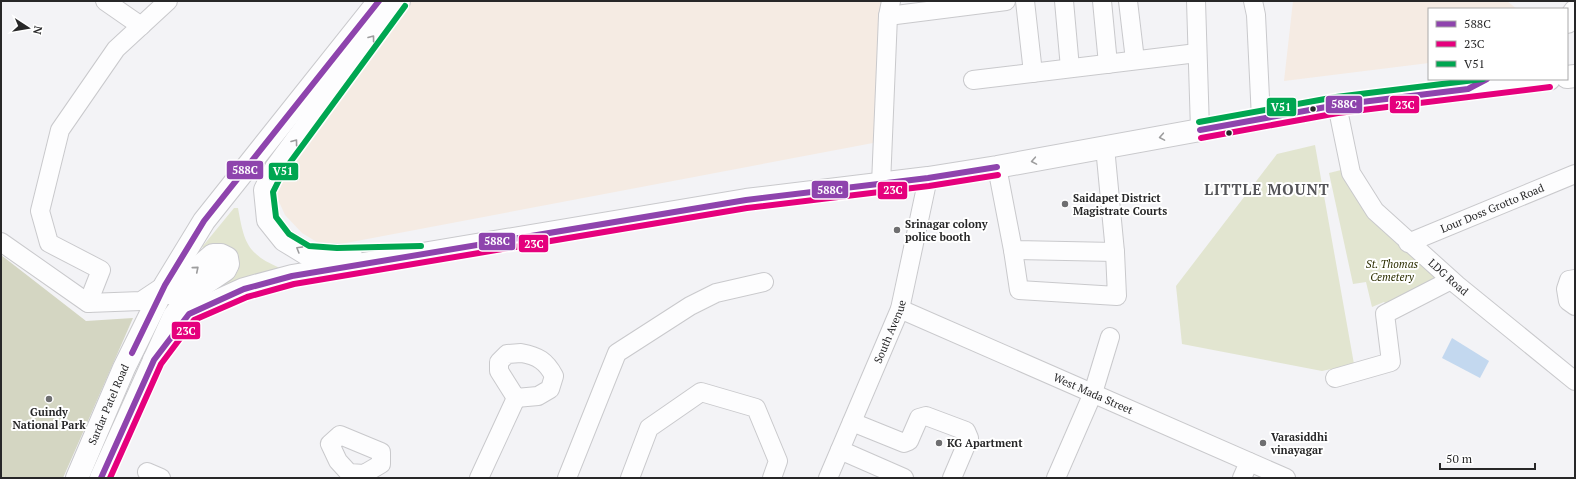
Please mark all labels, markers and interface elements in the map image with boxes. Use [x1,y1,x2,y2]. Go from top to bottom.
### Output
north arrow [8,8,48,48]
legend [1428,8,1568,80]
text: 588C [1464,16,1491,31]
text: N [30,25,45,36]
one-way arrow [367,35,374,42]
text: 23C [1464,36,1485,51]
text: V51 [1464,56,1485,71]
line badge: 588C [1325,95,1363,114]
line badge: 23C [1389,95,1420,114]
line badge: V51 [1266,97,1297,117]
text: 588C [1331,97,1357,111]
text: 23C [1395,98,1415,112]
text: V51 [1271,100,1291,114]
unlabelled marker [1308,104,1318,114]
unlabelled marker [1224,128,1234,138]
one-way arrow [1159,132,1165,141]
one-way arrow [290,140,297,147]
one-way arrow [1031,156,1037,164]
line badge: 588C [226,160,264,180]
line badge: V51 [268,162,299,181]
text: 588C [232,163,258,177]
text: V51 [273,164,293,178]
district label: LITTLE MOUNT [1204,179,1330,199]
line badge: 588C [811,180,849,199]
line badge: 23C [877,181,908,200]
street label: Lour Doss Grotto Road [1438,181,1546,236]
text: 588C [817,183,843,197]
text: 23C [883,183,903,197]
place label: Saidapet District Magistrate Courts [1073,191,1167,218]
marker: Saidapet District Magistrate Courts [1060,199,1070,209]
place label: Srinagar colony police booth [905,217,988,244]
marker: Srinagar colony police booth [892,225,902,235]
line badge: 588C [478,232,516,251]
text: 588C [484,234,510,248]
line badge: 23C [518,234,549,253]
text: 23C [524,237,544,251]
one-way arrow [296,247,303,254]
street label: LDG Road [1425,256,1471,298]
park label: St. Thomas Cemetery [1366,257,1419,284]
one-way arrow [191,266,198,273]
street label: South Avenue [871,298,909,365]
line badge: 23C [171,321,201,340]
text: 23C [176,324,196,338]
street label: Sardar Patel Road [85,362,132,447]
street label: West Mada Street [1051,370,1135,417]
marker: Guindy National Park [44,394,54,404]
place label: Guindy National Park [12,405,86,432]
place label: Varasiddhi vinayagar [1270,430,1328,457]
place label: KG Apartment [947,436,1023,450]
marker: KG Apartment [934,438,944,448]
marker: Varasiddhi vinayagar [1258,438,1268,448]
scale bar [1440,445,1535,471]
text: 50 m [1446,451,1473,466]

